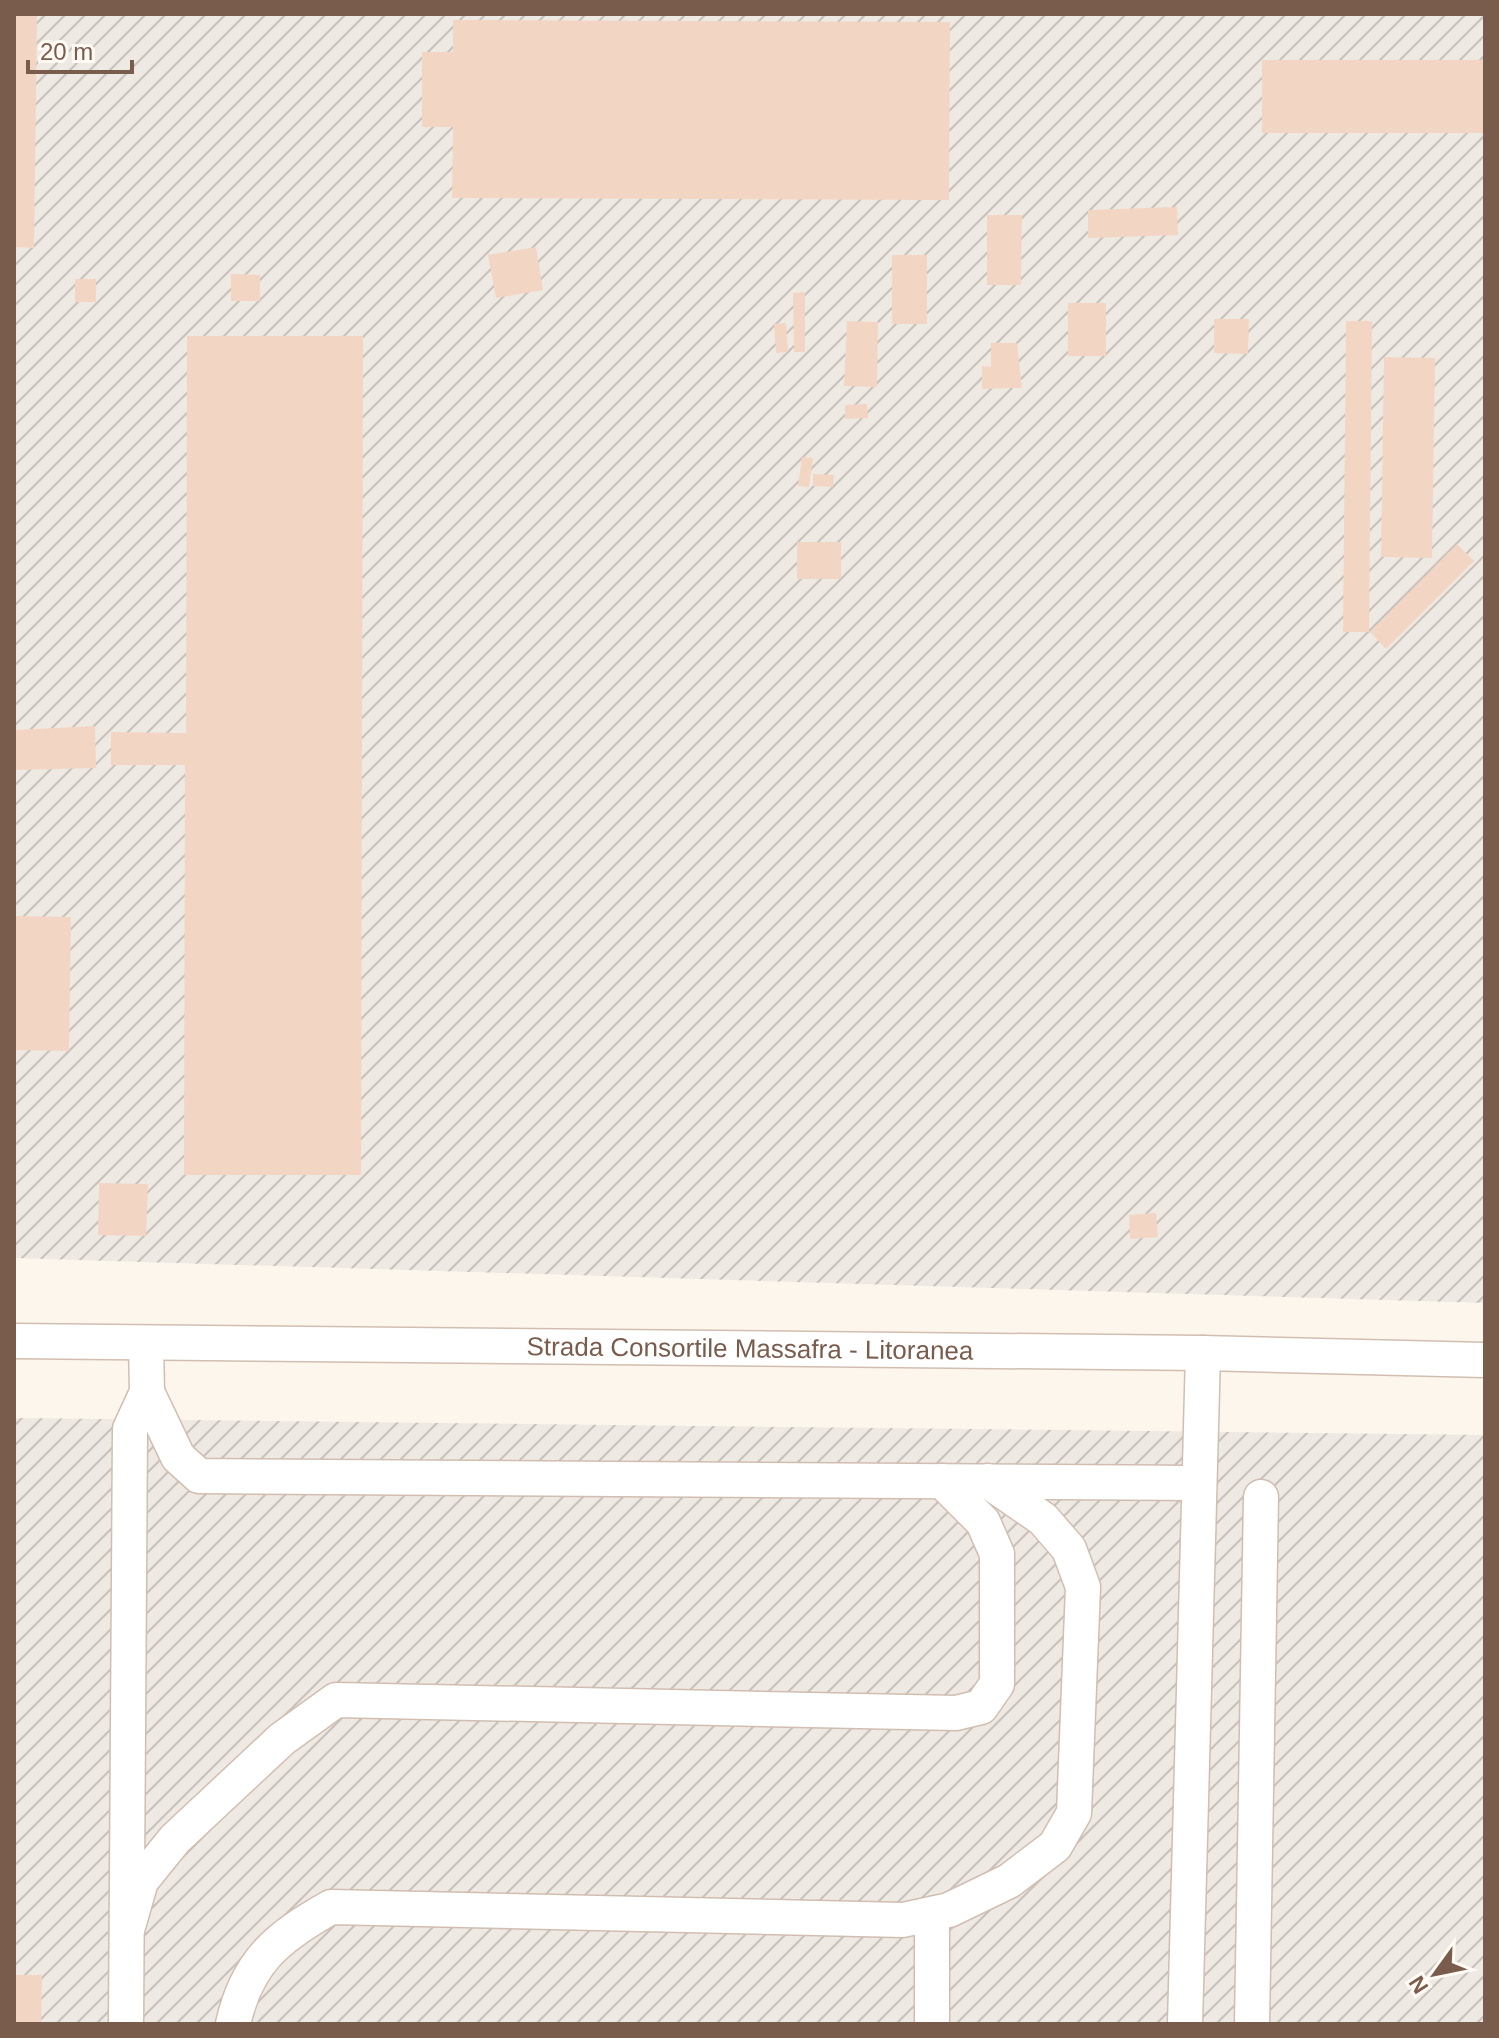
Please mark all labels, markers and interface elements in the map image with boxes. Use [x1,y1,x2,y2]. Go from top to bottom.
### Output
scale bar [28,24,132,74]
text: 20 m [40,38,93,65]
street label: Strada Consortile Massafra - Litoranea [526,1331,974,1366]
north arrow [1395,1934,1475,2014]
text: N [1404,1971,1433,1998]

